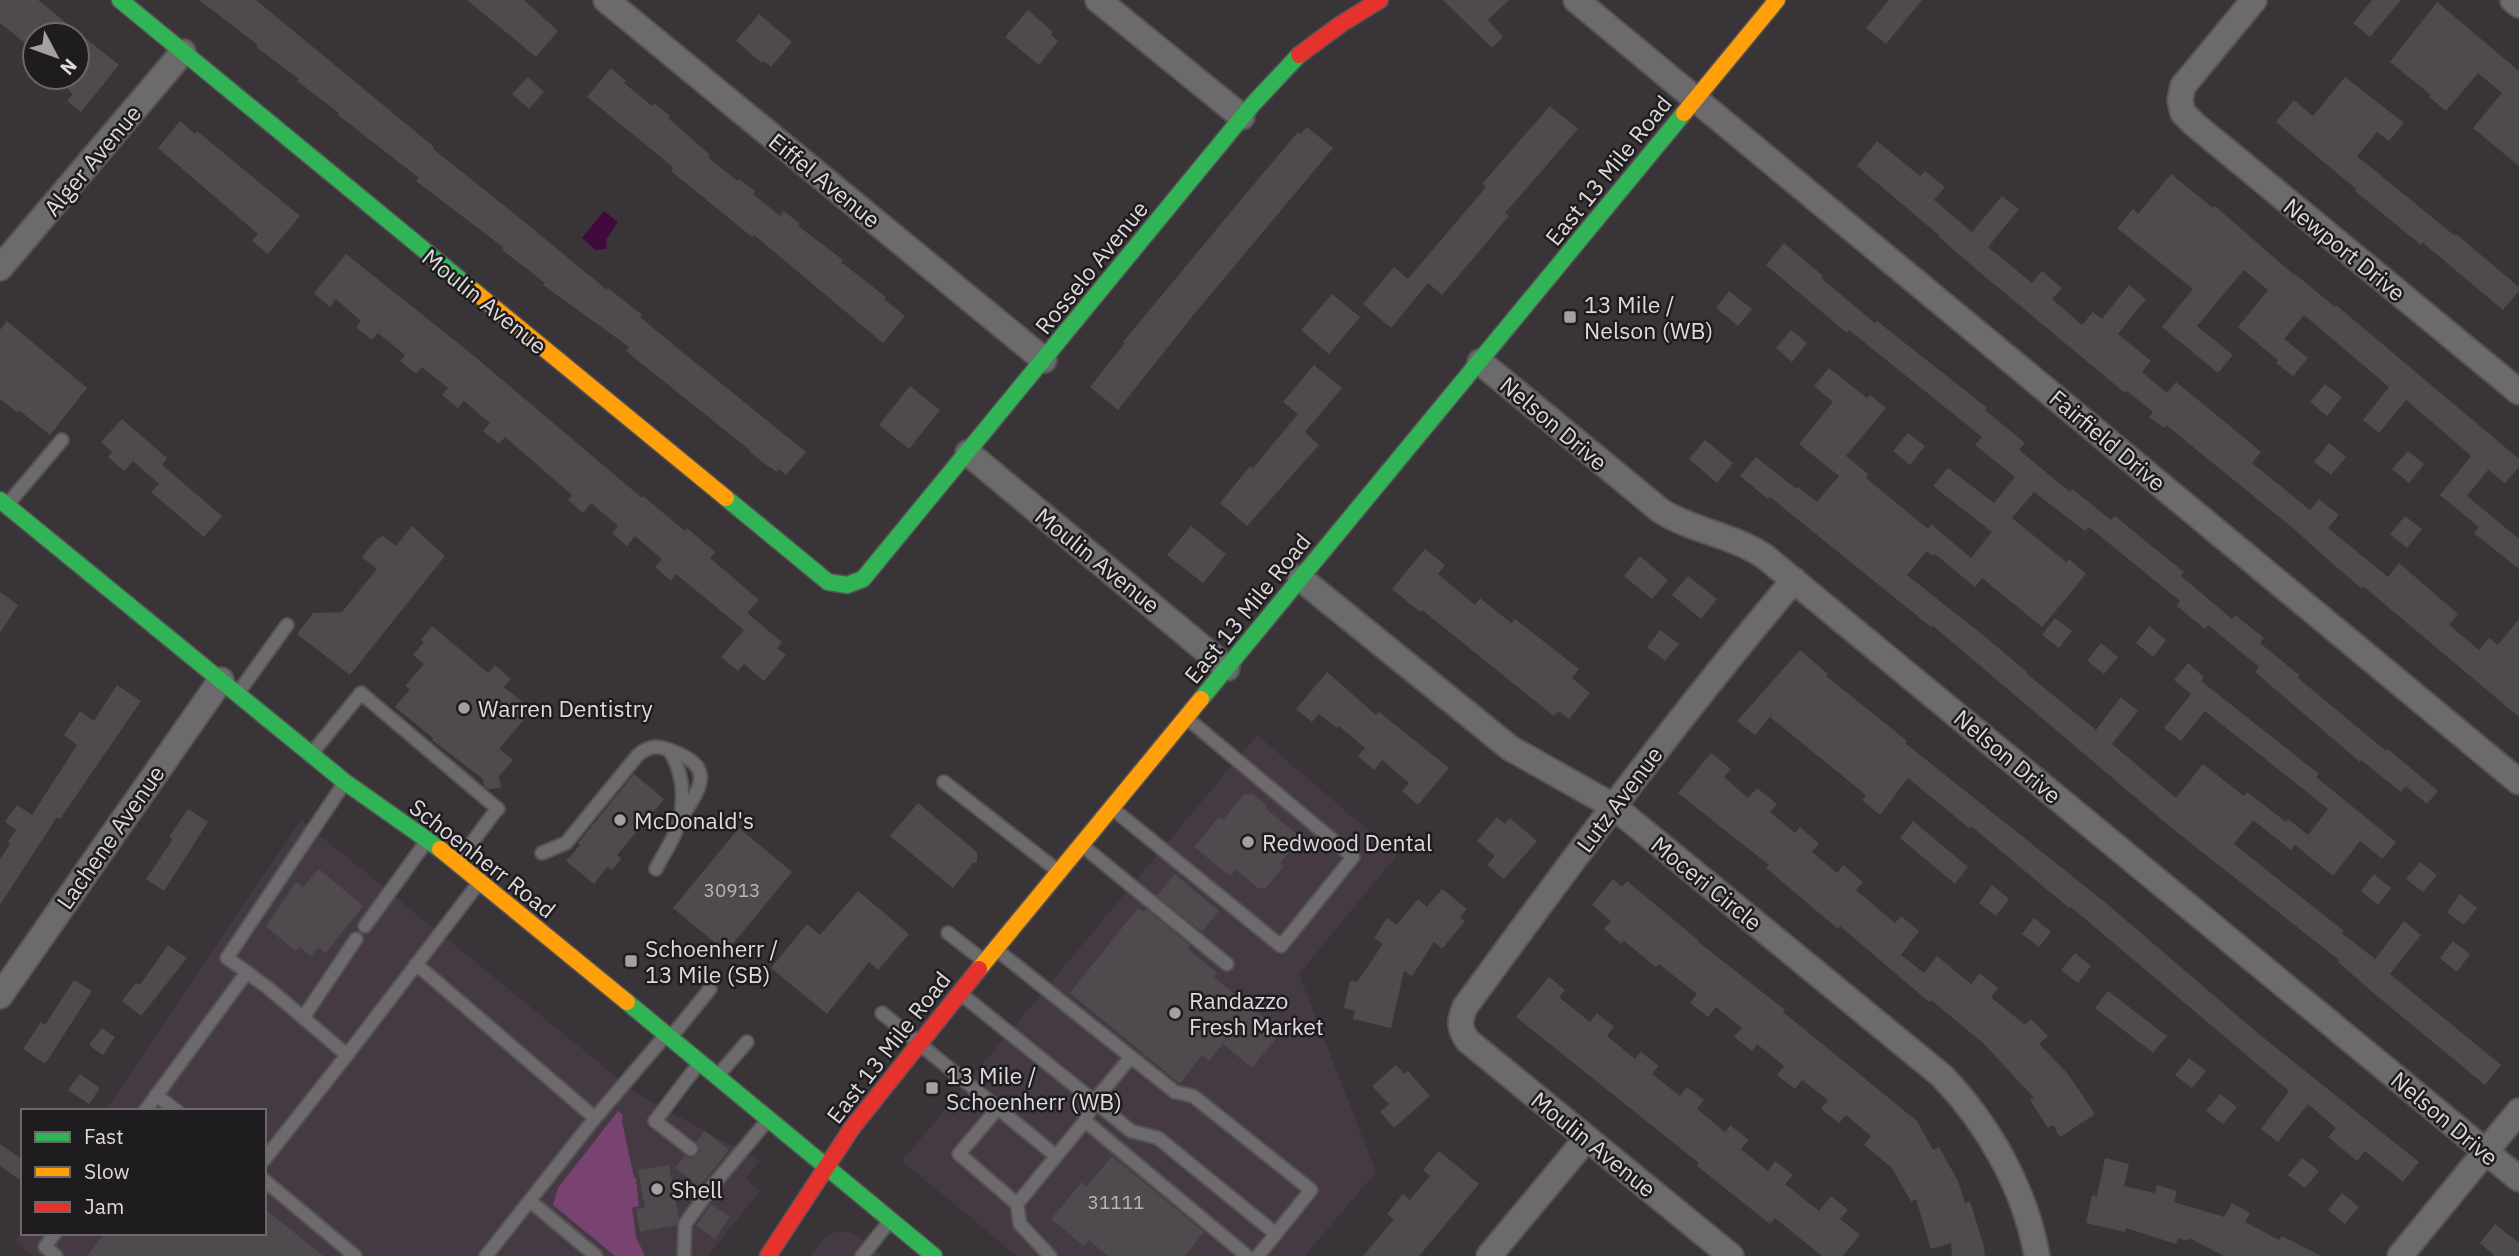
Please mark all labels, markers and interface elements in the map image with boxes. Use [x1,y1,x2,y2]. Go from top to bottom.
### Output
north arrow [21,21,91,91]
text: N [55,54,82,80]
street label: East 13 Mile Road [1538,89,1678,251]
street label: Alger Avenue [37,98,147,222]
street label: Eiffel Avenue [763,126,887,234]
street label: Newport Drive [2278,191,2412,307]
street label: Rosselo Avenue [1028,194,1154,340]
street label: Moulin Avenue [417,242,553,360]
place label: 13 Mile / Nelson (WB) [1584,289,1713,345]
marker: 13 Mile / Nelson (WB) [1562,309,1578,325]
street label: Nelson Drive [1494,369,1614,477]
street label: Fairfield Drive [2044,383,2172,497]
street label: Moulin Avenue [1030,501,1166,619]
street label: East 13 Mile Road [1177,527,1317,689]
place label: Warren Dentistry [478,693,653,723]
marker: Warren Dentistry [456,700,472,716]
street label: Nelson Drive [1948,702,2068,810]
street label: Lutz Avenue [1569,740,1669,858]
street label: Lachene Avenue [49,759,171,915]
street label: Schoenherr Road [404,792,562,924]
place label: McDonald's [634,805,754,835]
marker: McDonald's [612,812,628,828]
place label: Redwood Dental [1262,827,1432,857]
street label: Moceri Circle [1645,829,1769,937]
marker: Redwood Dental [1240,834,1256,850]
house number: 30913 [703,878,761,902]
place label: Schoenherr / 13 Mile (SB) [645,933,778,989]
marker: Schoenherr / 13 Mile (SB) [623,953,639,969]
street label: East 13 Mile Road [819,965,957,1129]
place label: Randazzo Fresh Market [1189,985,1324,1041]
marker: Randazzo Fresh Market [1167,1005,1183,1021]
place label: 13 Mile / Schoenherr (WB) [946,1060,1122,1116]
street label: Nelson Drive [2385,1064,2505,1172]
marker: 13 Mile / Schoenherr (WB) [924,1080,940,1096]
street label: Moulin Avenue [1526,1085,1662,1203]
legend [21,1109,266,1235]
text: Fast [84,1122,124,1150]
text: Slow [84,1157,130,1185]
place label: Shell [671,1174,722,1204]
marker: Shell [649,1181,665,1197]
house number: 31111 [1087,1190,1145,1214]
text: Jam [84,1192,124,1220]

